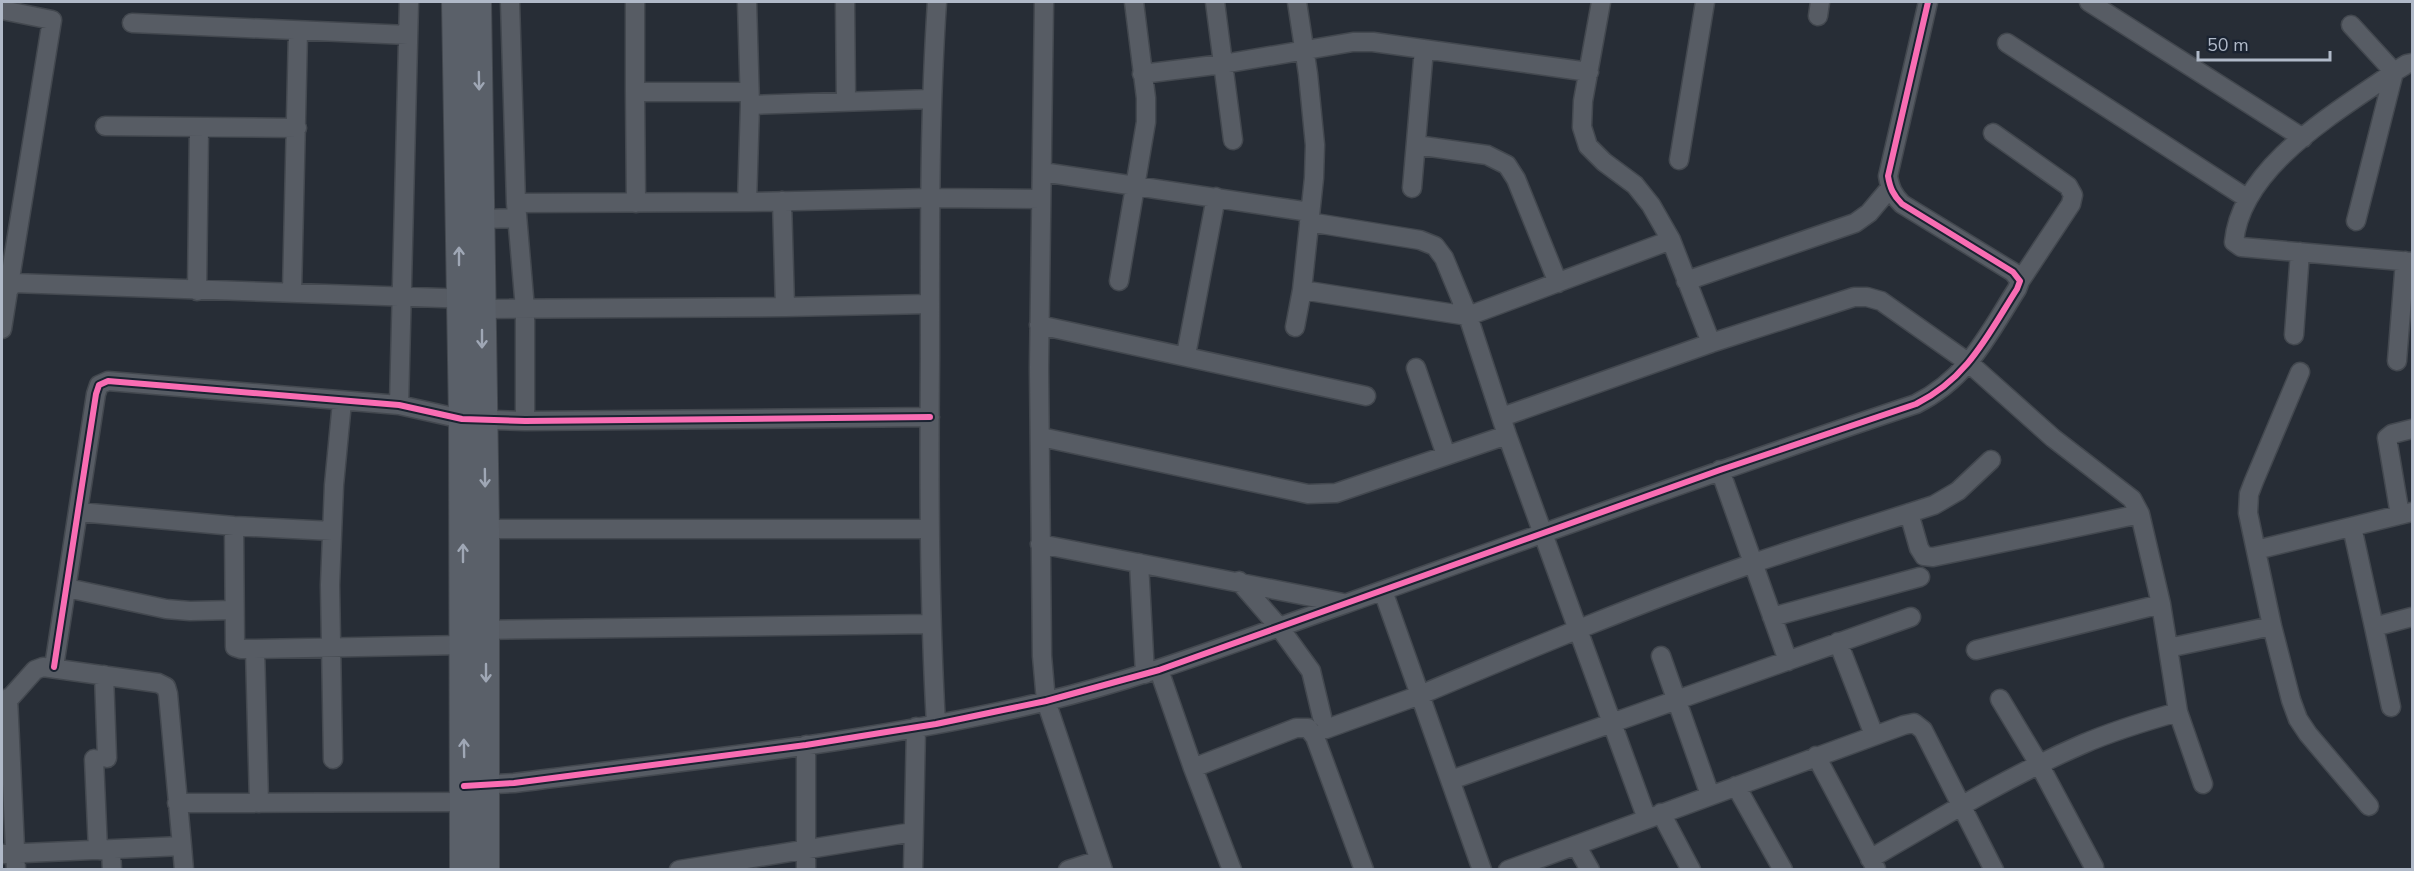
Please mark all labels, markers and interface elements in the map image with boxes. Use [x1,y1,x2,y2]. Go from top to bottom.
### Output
scale bar [2198,24,2330,62]
text: 50 m [2207,33,2249,57]
one-way arrow [474,70,485,90]
one-way arrow [453,246,465,266]
one-way arrow [476,328,488,348]
one-way arrow [479,468,491,488]
one-way arrow [457,544,469,564]
one-way arrow [480,663,492,683]
one-way arrow [458,739,470,759]

